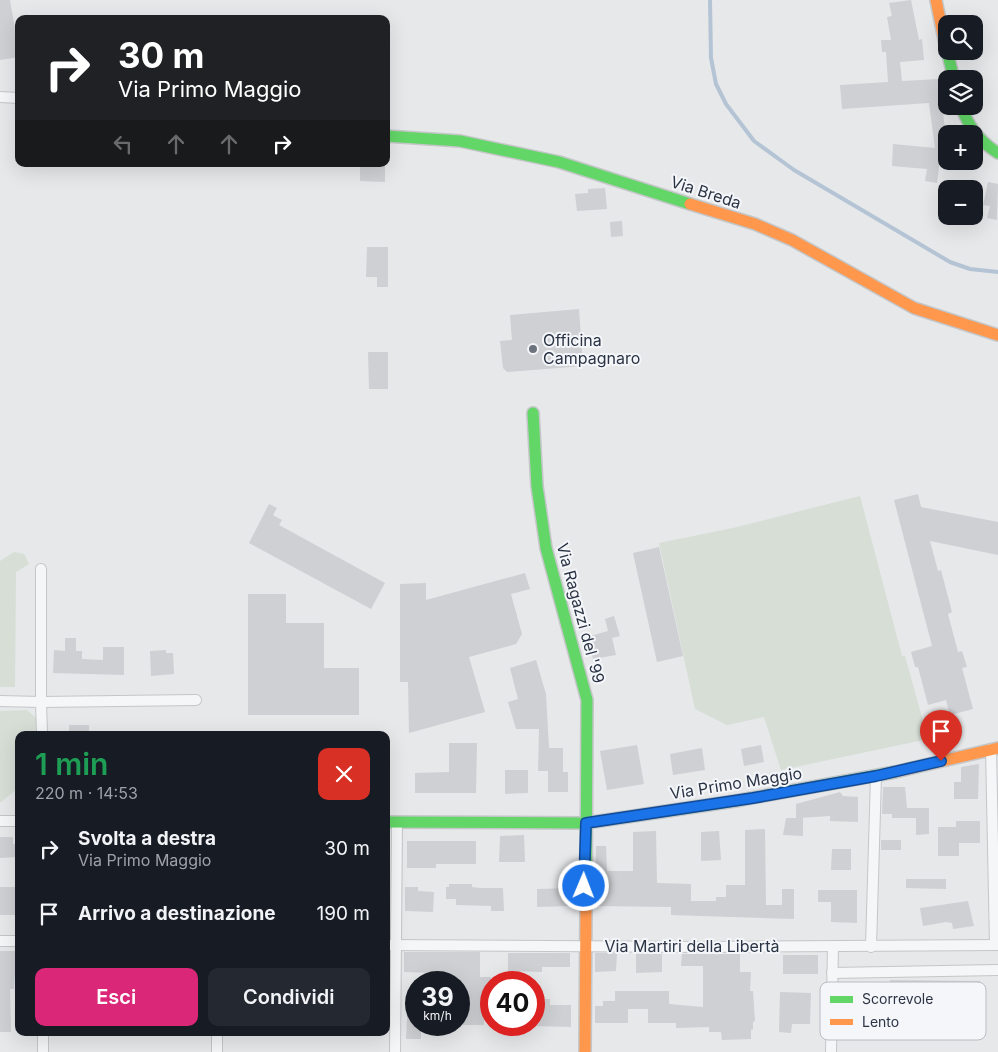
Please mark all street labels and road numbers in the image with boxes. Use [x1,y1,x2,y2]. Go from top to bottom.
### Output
street label: Via Breda [668,171,744,213]
street label: Via Ragazzi del '99 [553,541,609,685]
street label: Via Primo Maggio [669,763,803,803]
street label: Via Martiri della Libertà [605,936,779,956]

